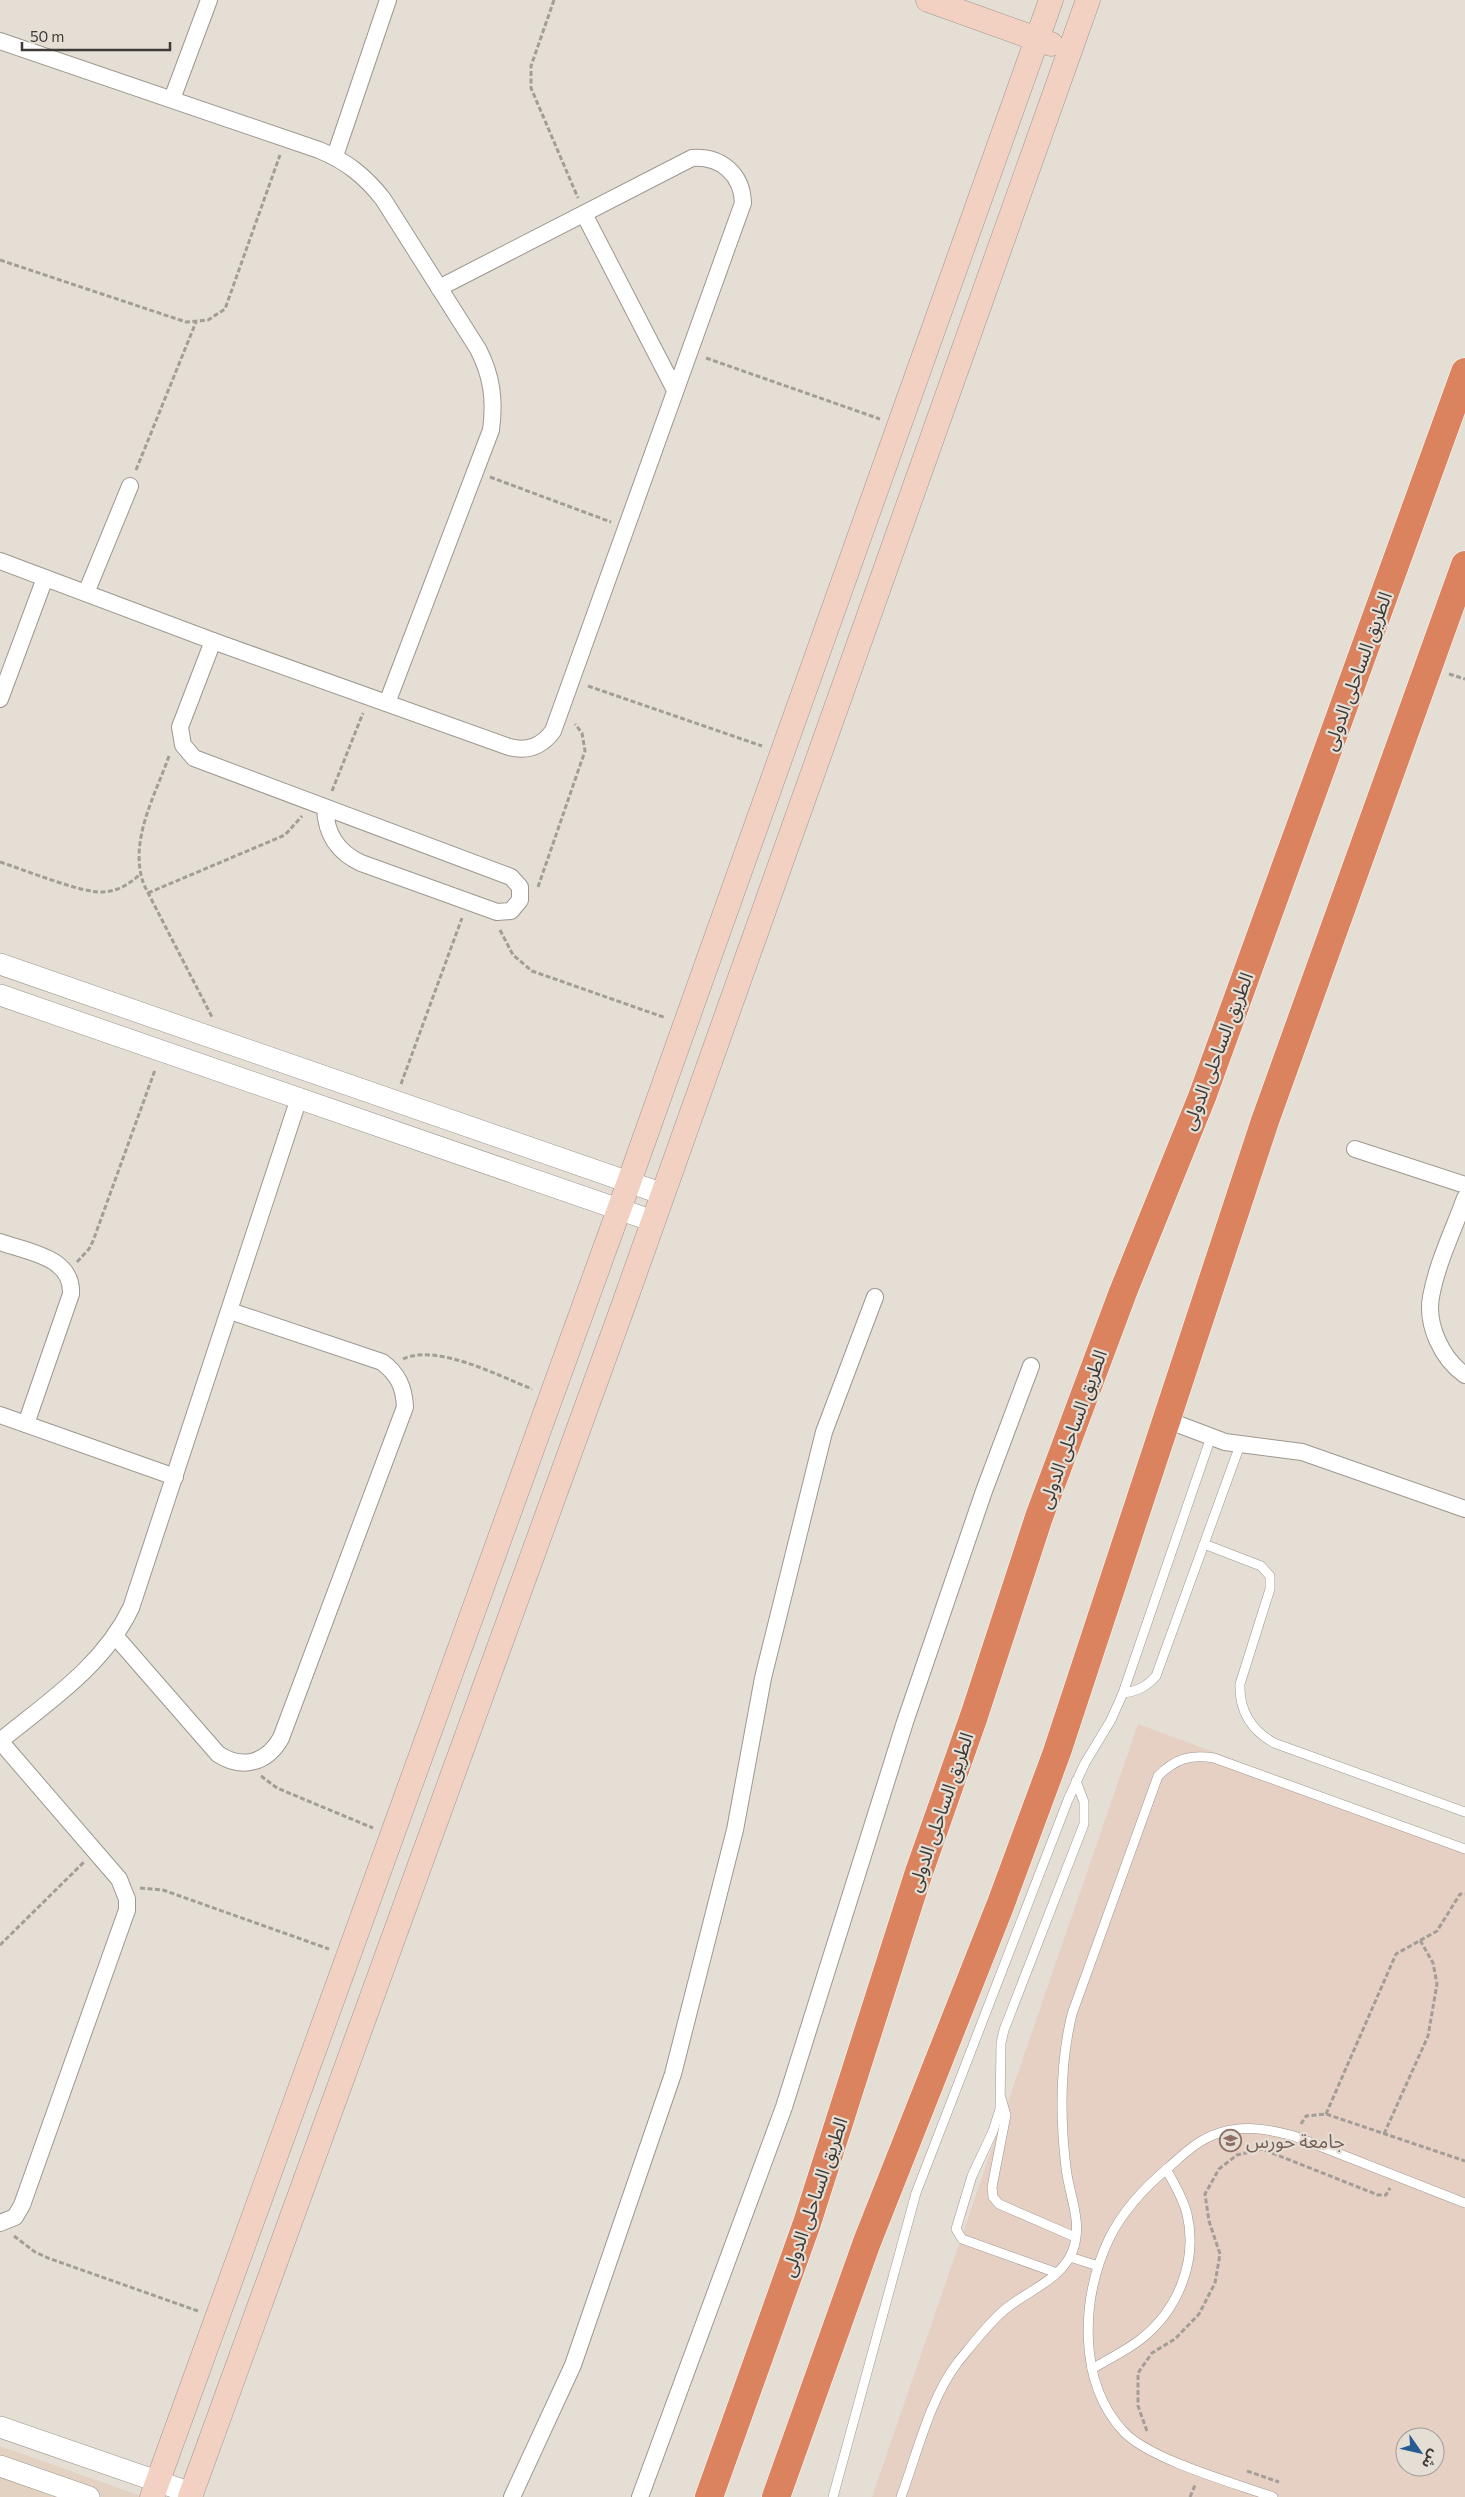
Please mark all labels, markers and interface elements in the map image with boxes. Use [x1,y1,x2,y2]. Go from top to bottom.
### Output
scale bar [22,20,170,52]
text: 50 m [30,27,64,45]
street label: الطريق الساحلى الدولى [1317,588,1397,754]
street label: الطريق الساحلى الدولى [1176,969,1258,1133]
street label: الطريق الساحلى الدولى [1032,1346,1112,1512]
street label: الطريق الساحلى الدولى [901,1729,979,1895]
street label: الطريق الساحلى الدولى [775,2114,853,2280]
school or university icon: جامعة حورس [1218,2129,1242,2153]
place label: جامعة حورس [1246,2129,1345,2153]
north arrow [1395,2427,1445,2477]
text: ش [1419,2447,1444,2472]

